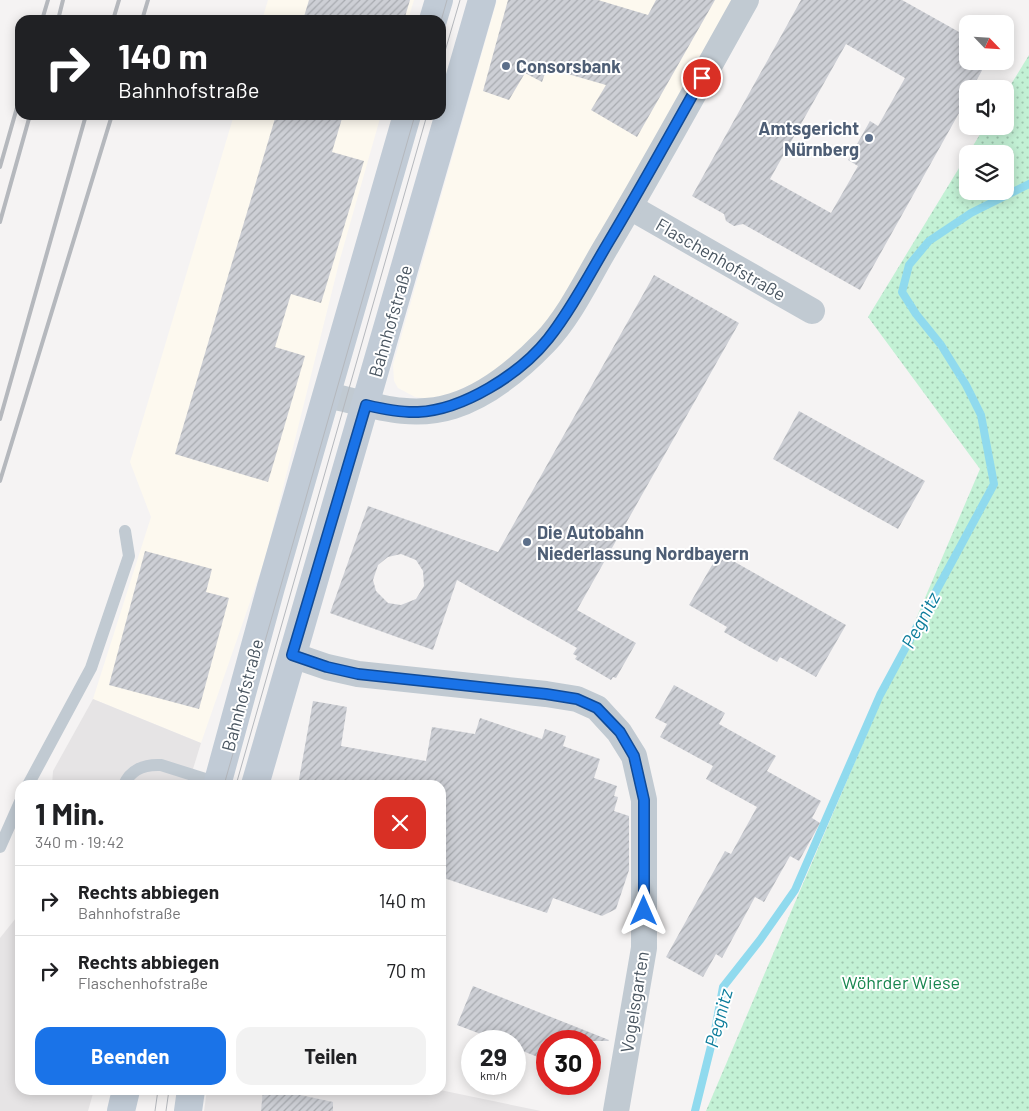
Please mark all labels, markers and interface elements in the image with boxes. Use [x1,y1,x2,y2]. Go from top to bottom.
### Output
north arrow [959,15,1014,70]
map controls [959,15,1014,200]
text: 140 m [118,34,208,76]
icon: right [35,35,100,100]
place label: Consorsbank [516,55,621,77]
pin [681,57,723,99]
marker: Consorsbank [500,60,512,72]
icon: arrive [688,64,716,92]
text: Bahnhofstraße [118,76,259,102]
button: sound [959,80,1014,135]
place label: Amtsgericht Nürnberg [758,117,859,160]
marker: Amtsgericht Nürnberg [863,132,875,144]
button: layers [959,145,1014,200]
street label: Flaschenhofstraße [652,213,790,305]
street label: Bahnhofstraße [363,262,417,380]
place label: Die Autobahn Niederlassung Nordbayern [537,521,749,564]
marker: Die Autobahn Niederlassung Nordbayern [521,536,533,548]
water label: Pegnitz [896,587,945,652]
street label: Bahnhofstraße [216,636,268,754]
text: 1 Min. [35,795,105,831]
button: close [374,797,426,849]
text: 340 m · 19:42 [35,832,124,851]
text: Rechts abbiegen [78,880,219,903]
position arrow [617,884,669,936]
icon: right [35,887,63,915]
text: 140 m [379,889,426,912]
text: Bahnhofstraße [78,903,181,922]
text: Rechts abbiegen [78,950,219,973]
street label: Vogelsgarten [615,950,653,1054]
icon: right [35,957,63,985]
text: 70 m [387,959,426,982]
park label: Wöhrder Wiese [842,971,960,993]
text: Flaschenhofstraße [78,973,208,992]
water label: Pegnitz [699,985,737,1050]
button: Beenden [35,1027,226,1085]
button: Teilen [236,1027,426,1085]
speed limit sign: 30 [536,1030,601,1095]
text: 29 [480,1041,507,1071]
text: km/h [480,1068,507,1082]

